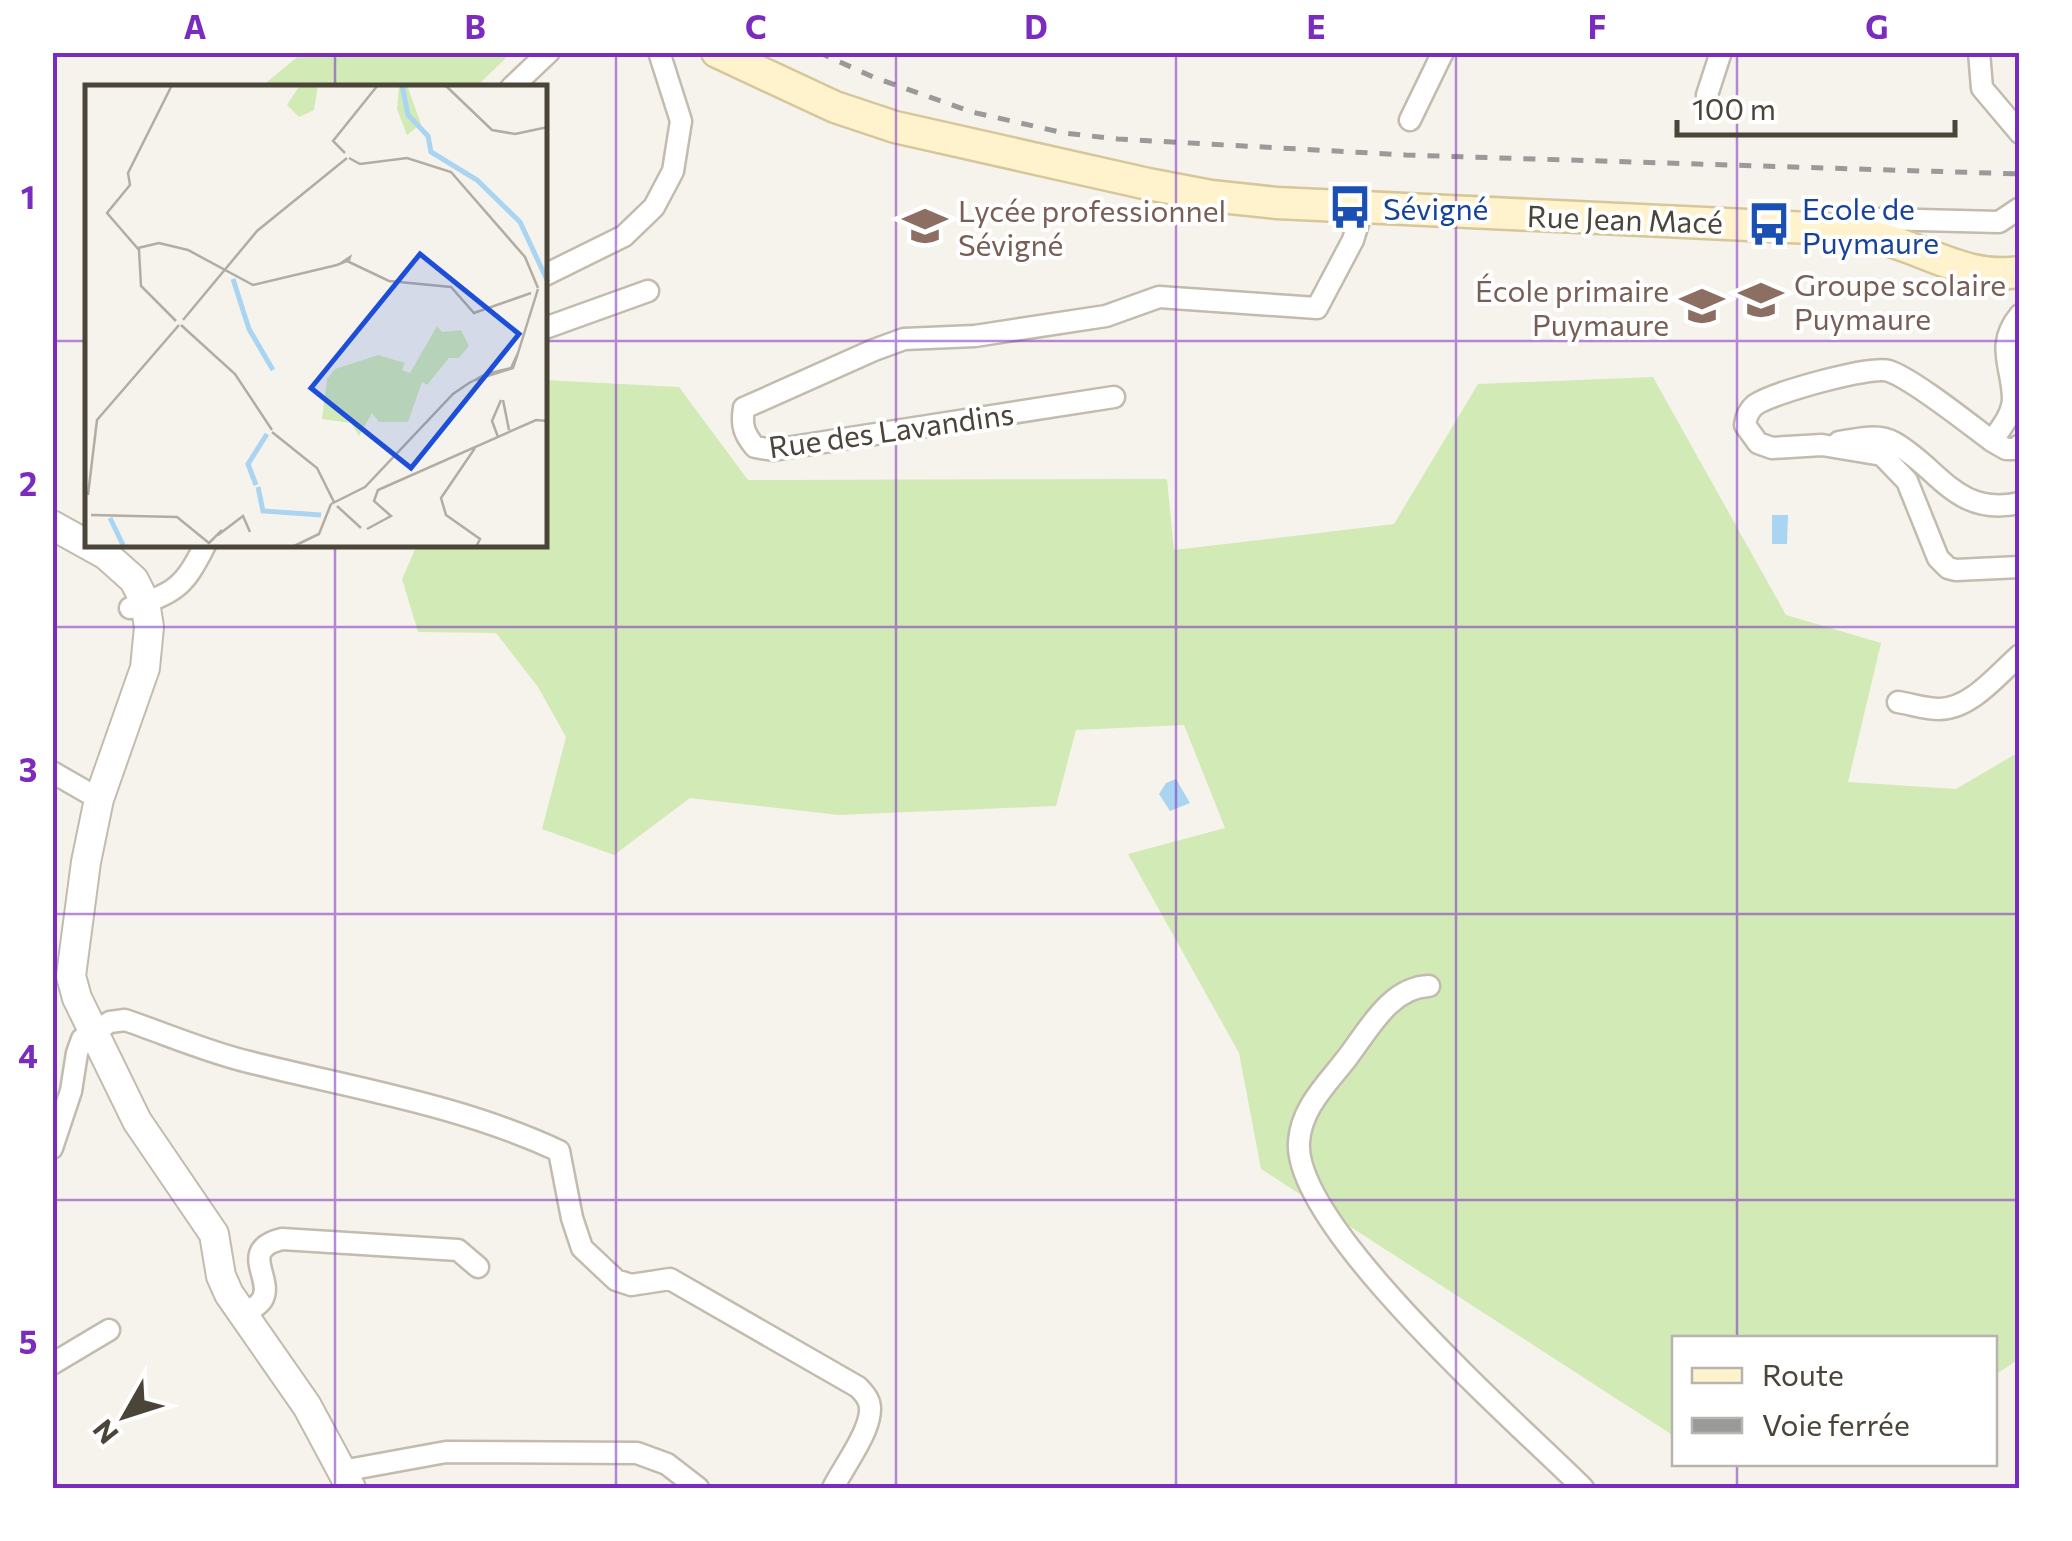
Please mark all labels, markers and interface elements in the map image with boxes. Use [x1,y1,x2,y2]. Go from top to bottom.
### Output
text: A [184,6,207,46]
text: B [464,6,486,46]
text: C [745,6,767,46]
text: D [1024,6,1048,46]
text: E [1306,6,1326,46]
text: F [1588,6,1606,46]
text: G [1865,6,1889,46]
scale bar [1677,75,1954,137]
inset map [85,85,548,548]
text: 100 m [1692,89,1776,126]
text: 1 [21,176,35,216]
bus stop icon: Sévigné [1326,183,1374,231]
place label: Sévigné [1383,189,1488,226]
place label: Ecole de Puymaure [1802,189,1939,260]
place label: Lycée professionnel Sévigné [958,191,1226,262]
street label: Rue Jean Macé [1526,196,1724,240]
bus stop icon: Ecole de Puymaure [1745,200,1793,248]
school or university icon: Lycée professionnel Sévigné [901,202,949,250]
place label: Groupe scolaire Puymaure [1794,265,2006,336]
place label: École primaire Puymaure [1475,271,1669,342]
school or university icon: Groupe scolaire Puymaure [1737,276,1785,324]
school or university icon: École primaire Puymaure [1678,282,1726,330]
street label: Rue des Lavandins [766,393,1016,465]
text: 2 [19,463,37,503]
text: 3 [19,749,37,789]
text: 4 [18,1035,38,1075]
text: 5 [19,1321,37,1361]
legend [1672,1336,1997,1466]
text: Route [1762,1355,1844,1392]
north arrow [75,1366,175,1466]
text: Voie ferrée [1762,1405,1910,1442]
text: N [85,1414,125,1451]

